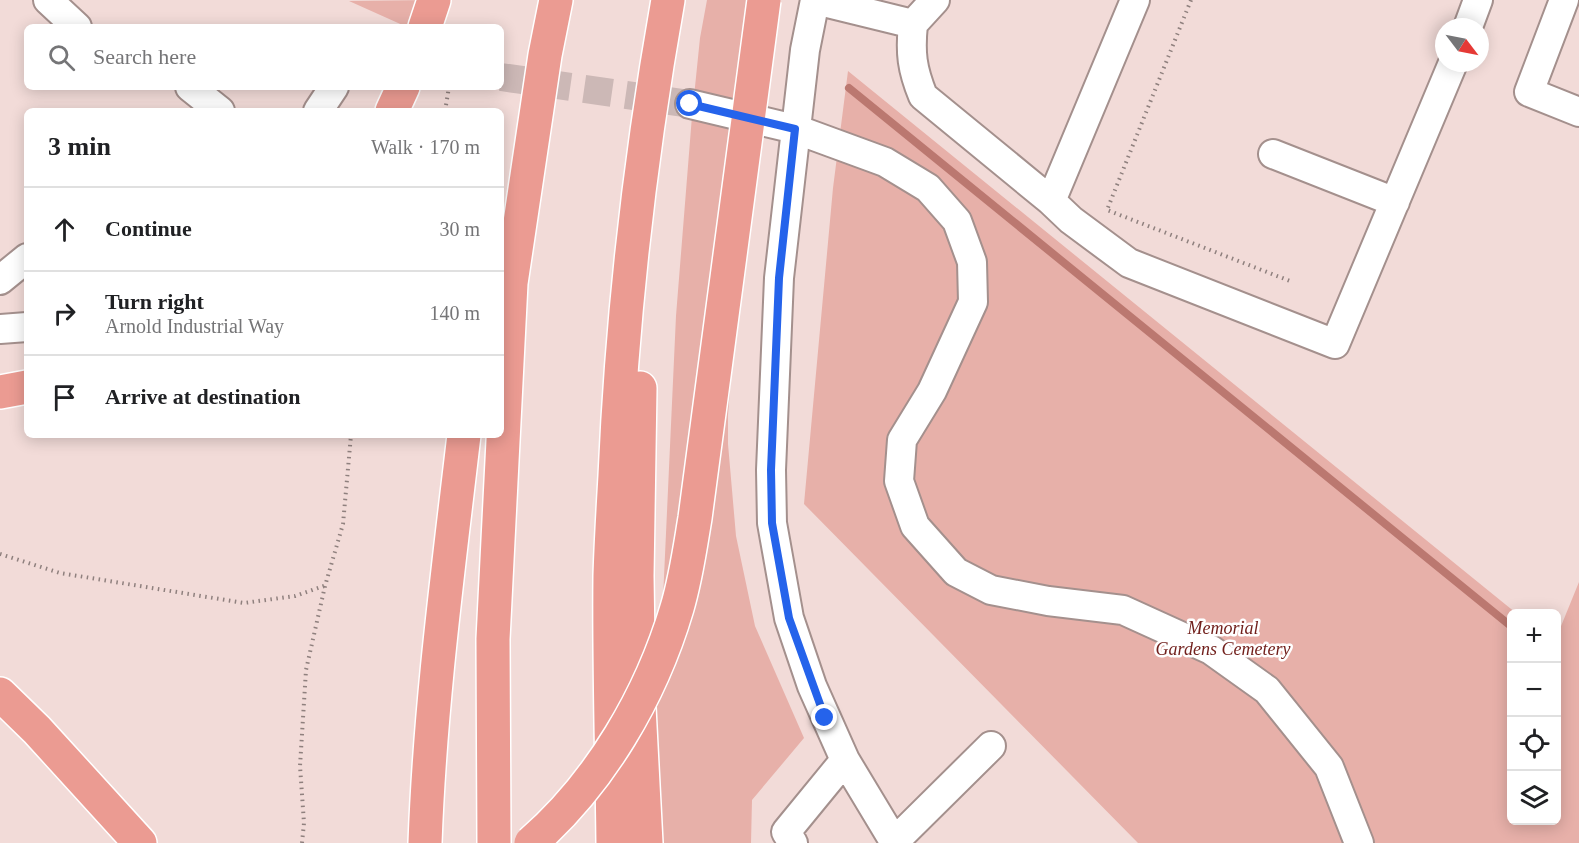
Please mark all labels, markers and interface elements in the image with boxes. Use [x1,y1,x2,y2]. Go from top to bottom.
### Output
north arrow [1435,18,1489,72]
search box [24,24,504,90]
icon: search [45,41,78,74]
text: Search here [93,44,196,69]
route start [676,90,702,116]
text: 3 min [48,132,111,161]
text: Walk · 170 m [371,136,480,158]
icon: ahead [48,213,81,246]
text: Continue [105,216,192,241]
text: 30 m [439,218,480,240]
text: Turn right [105,289,204,314]
icon: right [48,297,81,330]
text: 140 m [429,302,480,324]
text: Arnold Industrial Way [105,315,284,337]
icon: arrive [48,381,81,414]
text: Arrive at destination [105,384,301,409]
map controls [1507,609,1561,825]
button: + [1507,609,1561,663]
park label: Memorial Gardens Cemetery [1156,618,1290,659]
button: − [1507,663,1561,717]
route end [811,704,837,730]
button: locate [1507,717,1561,771]
button: layers [1507,771,1561,825]

